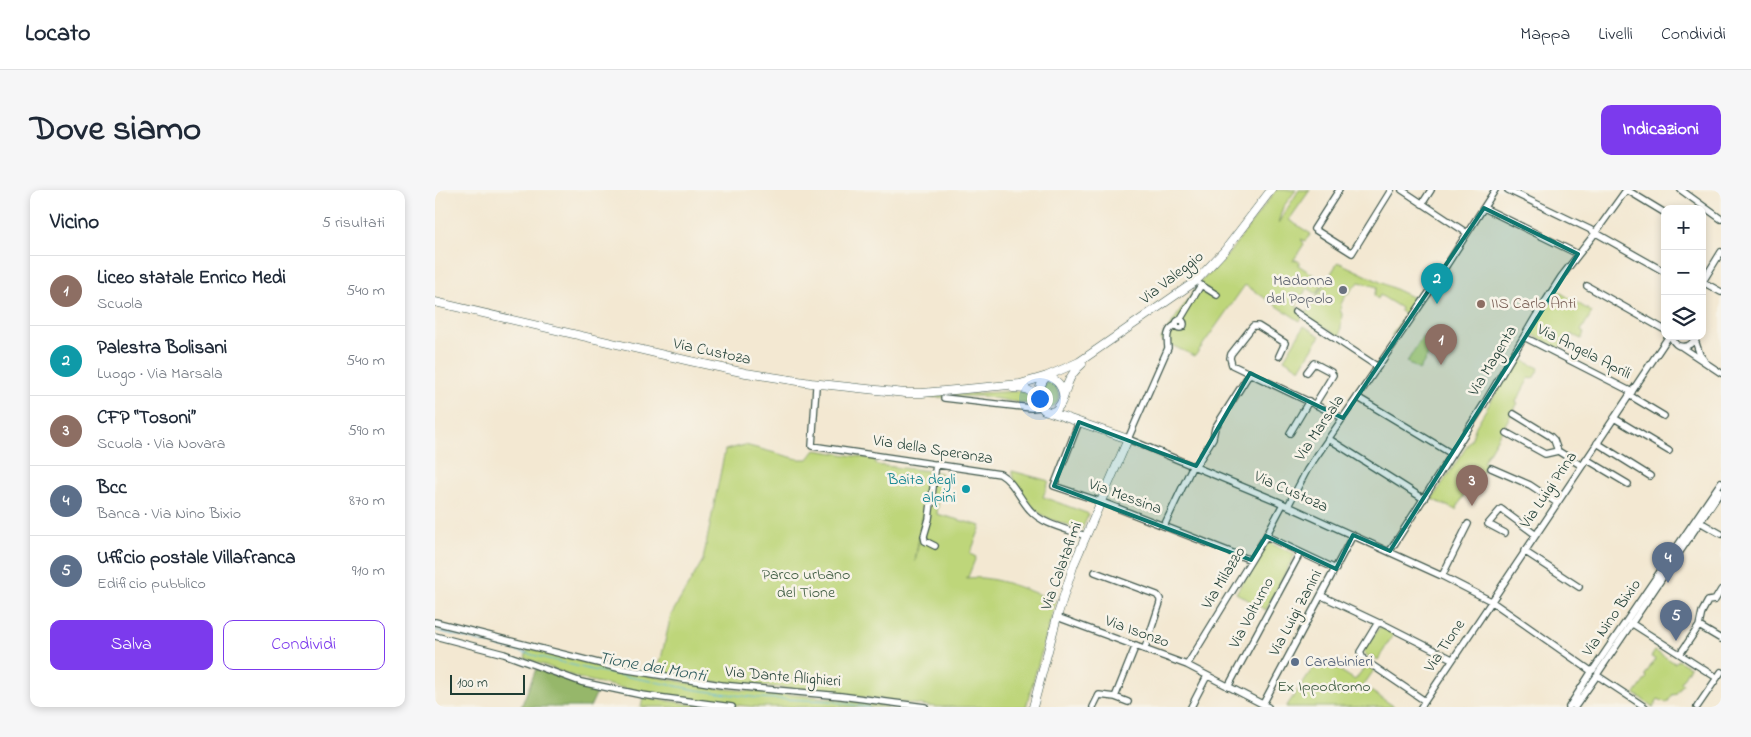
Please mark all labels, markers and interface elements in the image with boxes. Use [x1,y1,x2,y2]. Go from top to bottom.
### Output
text: Locato [25,17,91,52]
text: Mappa [1520,22,1570,48]
text: Livelli [1598,22,1633,48]
text: Condividi [1661,22,1726,48]
text: Dove siamo [30,105,201,156]
button: Indicazioni [1601,105,1721,155]
map controls [1661,205,1706,340]
button: + [1661,205,1706,250]
text: Vicino [50,208,99,238]
text: 5 risultati [322,211,385,235]
street label: Via Valeggio [1134,245,1209,311]
button: − [1661,250,1706,295]
pin: 2 [1421,263,1453,304]
text: Liceo statale Enrico Medi [97,265,286,292]
place label: Madonna del Popolo [1266,269,1333,311]
text: 1 [63,279,69,303]
text: 540 m [346,279,385,303]
marker: Madonna del Popolo [1337,284,1349,296]
text: Scuola [97,292,143,316]
place label: IIS Carlo Anti [1491,292,1576,316]
button: layers [1661,295,1706,340]
marker: IIS Carlo Anti [1475,298,1487,310]
street label: Via Angela Aprili [1532,317,1636,386]
street label: Via Magenta [1462,321,1523,402]
pin: 1 [1425,324,1457,365]
street label: Via Custoza [670,332,753,372]
text: Palestra Bolisani [97,335,227,362]
text: 2 [62,349,70,373]
text: 540 m [346,349,385,373]
text: Luogo · Via Marsala [97,362,223,386]
your location [1027,386,1053,412]
street label: Via Marsala [1288,390,1351,467]
text: CFP “Tosoni” [97,405,196,432]
text: 3 [63,419,69,443]
text: 590 m [348,419,385,443]
street label: Via della Speranza [870,429,995,471]
text: Scuola · Via Novara [97,432,225,456]
street label: Via Luigi Prina [1514,447,1584,534]
street label: Via Custoza [1249,465,1332,519]
pin: 3 [1456,465,1488,506]
place label: Baita degli alpini [886,468,956,510]
street label: Via Messina [1084,472,1165,521]
text: Bcc [97,475,127,502]
marker: Baita degli alpini [960,483,972,495]
text: 4 [63,489,69,513]
text: 870 m [349,489,385,513]
text: Banca · Via Nino Bixio [97,502,241,526]
street label: Via Calatafimi [1035,518,1089,614]
street label: Via Milazzo [1195,542,1252,615]
pin: 4 [1652,542,1684,583]
text: Ufficio postale Villafranca [97,545,295,572]
text: 5 [61,559,71,583]
text: 910 m [352,559,385,583]
park label: Parco urbano del Tione [762,563,850,605]
street label: Via Luigi Zanini [1263,565,1329,661]
text: Edificio pubblico [97,572,206,596]
street label: Via Volturno [1223,573,1281,654]
street label: Via Nino Bixio [1576,574,1648,662]
pin: 5 [1660,600,1692,641]
street label: Via Isonzo [1100,609,1173,655]
street label: Via Tione [1418,614,1472,678]
button: Salva [50,620,213,670]
button: Condividi [223,620,385,670]
water label: Tione dei Monti [596,646,710,691]
place label: Carabinieri [1305,650,1373,674]
marker: Carabinieri [1289,656,1301,668]
street label: Via Dante Alighieri [723,660,842,694]
scale bar [450,672,525,695]
text: 100 m [457,673,488,694]
park label: Ex Ippodromo [1277,675,1371,699]

